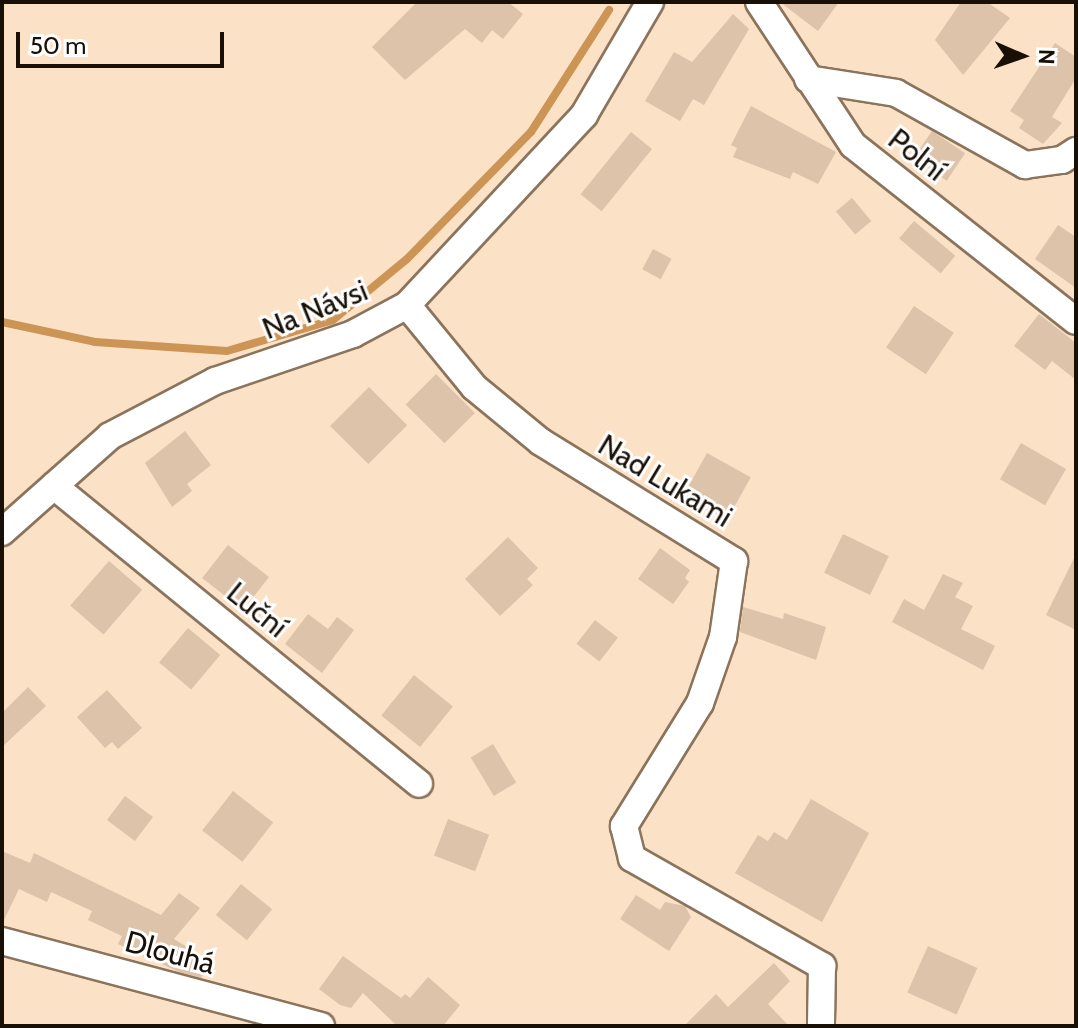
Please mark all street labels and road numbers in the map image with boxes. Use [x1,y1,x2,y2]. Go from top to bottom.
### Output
street label: Polní [881,121,953,189]
street label: Na Návsi [257,273,373,347]
street label: Nad Lukami [592,427,738,535]
street label: Luční [220,575,294,645]
street label: Dlouhá [121,924,219,982]

